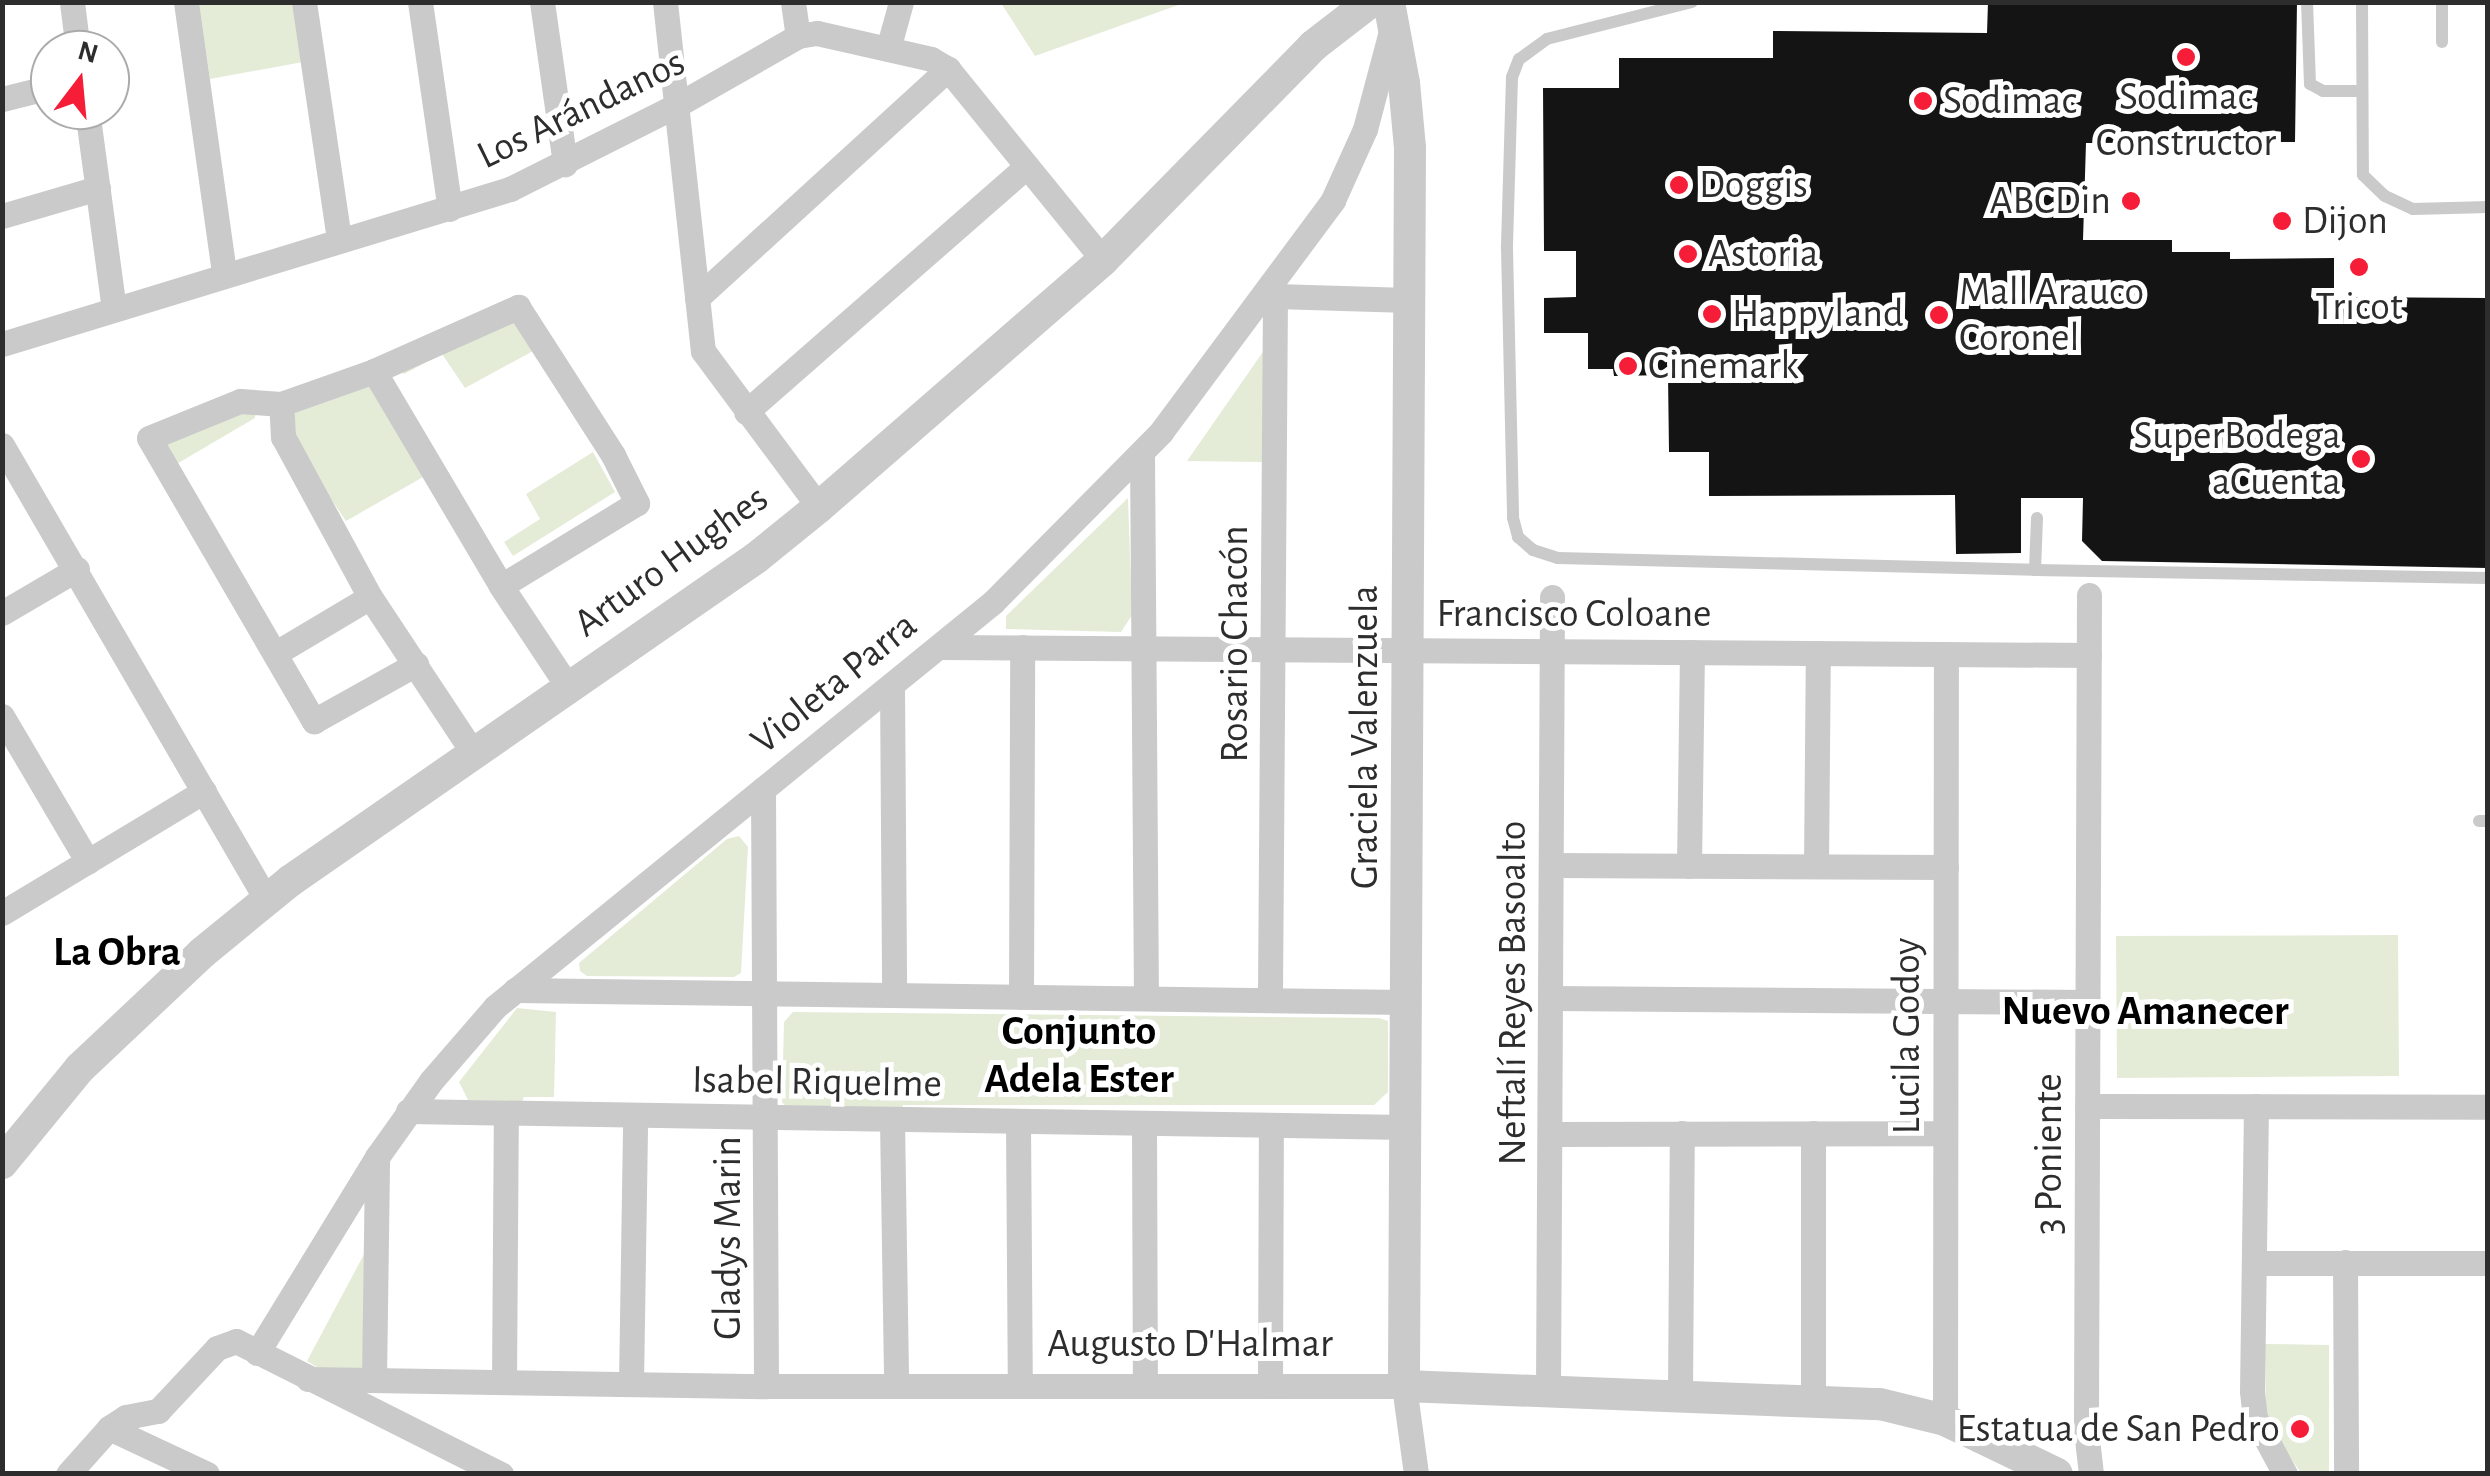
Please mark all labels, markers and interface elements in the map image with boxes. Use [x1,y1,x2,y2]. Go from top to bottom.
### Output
north arrow [30,30,130,130]
text: N [75,37,101,69]
street label: Los Arándanos [469,38,693,180]
marker: Sodimac Constructor [2175,46,2197,68]
place label: Sodimac Constructor [2096,73,2276,167]
place label: Sodimac [1943,77,2077,125]
marker: Sodimac [1912,90,1934,112]
place label: Doggis [1699,161,1808,209]
marker: Doggis [1668,174,1690,196]
place label: ABCDin [1989,177,2111,225]
marker: ABCDin [2120,190,2142,212]
place label: Dijon [2302,197,2388,245]
marker: Dijon [2271,210,2293,232]
place label: Astoria [1708,230,1818,278]
marker: Astoria [1677,243,1699,265]
marker: Tricot [2348,256,2370,278]
place label: Mall Arauco Coronel [1959,268,2144,362]
place label: Tricot [2315,283,2403,331]
place label: Happyland [1732,290,1904,338]
marker: Happyland [1701,303,1723,325]
marker: Mall Arauco Coronel [1928,304,1950,326]
place label: Cinemark [1648,342,1799,390]
marker: Cinemark [1617,355,1639,377]
place label: SuperBodega aCuenta [2133,412,2341,506]
marker: SuperBodega aCuenta [2350,448,2372,470]
street label: Arturo Hughes [565,474,777,648]
street label: Rosario Chacón [1211,525,1259,763]
street label: Graciela Valenzuela [1341,585,1389,889]
street label: Francisco Coloane [1437,590,1711,638]
street label: Violeta Parra [741,601,927,765]
street label: Neftalí Reyes Basoalto [1489,821,1537,1165]
district label: La Obra [53,927,181,977]
street label: Lucila Godoy [1883,938,1931,1134]
district label: Nuevo Amanecer [2001,986,2289,1036]
district label: Conjunto Adela Ester [984,1006,1174,1104]
street label: Isabel Riquelme [692,1056,942,1108]
street label: 3 Poniente [2025,1073,2073,1235]
street label: Gladys Marin [704,1136,752,1340]
street label: Augusto D'Halmar [1047,1320,1333,1368]
place label: Estatua de San Pedro [1956,1405,2280,1453]
marker: Estatua de San Pedro [2289,1418,2311,1440]

